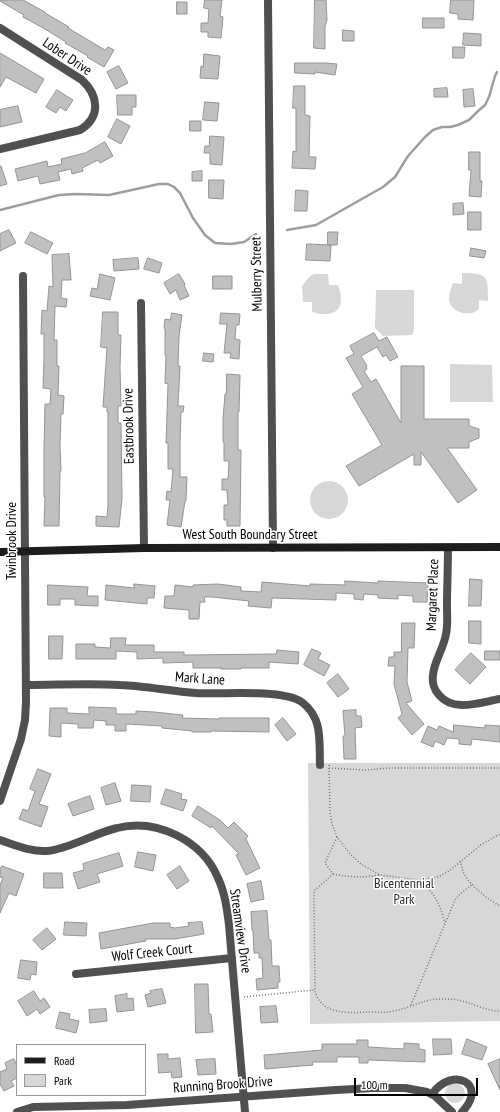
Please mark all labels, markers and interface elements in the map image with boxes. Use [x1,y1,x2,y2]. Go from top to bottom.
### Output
street label: Lober Drive [39,35,95,79]
street label: Mulberry Street [248,236,266,312]
street label: Eastbrook Drive [120,388,138,464]
street label: Twinbrook Drive [4,502,20,580]
street label: West South Boundary Street [183,527,317,543]
street label: Margaret Place [423,559,443,631]
street label: Mark Lane [175,669,225,689]
park label: Bicentennial Park [374,876,434,908]
street label: Streamview Drive [226,888,254,974]
street label: Wolf Creek Court [111,940,193,966]
legend [16,1044,146,1096]
text: Road [54,1053,74,1068]
scale bar [356,1070,480,1096]
text: Park [54,1073,72,1088]
street label: Running Brook Drive [173,1073,273,1097]
text: 100 m [361,1077,388,1092]

